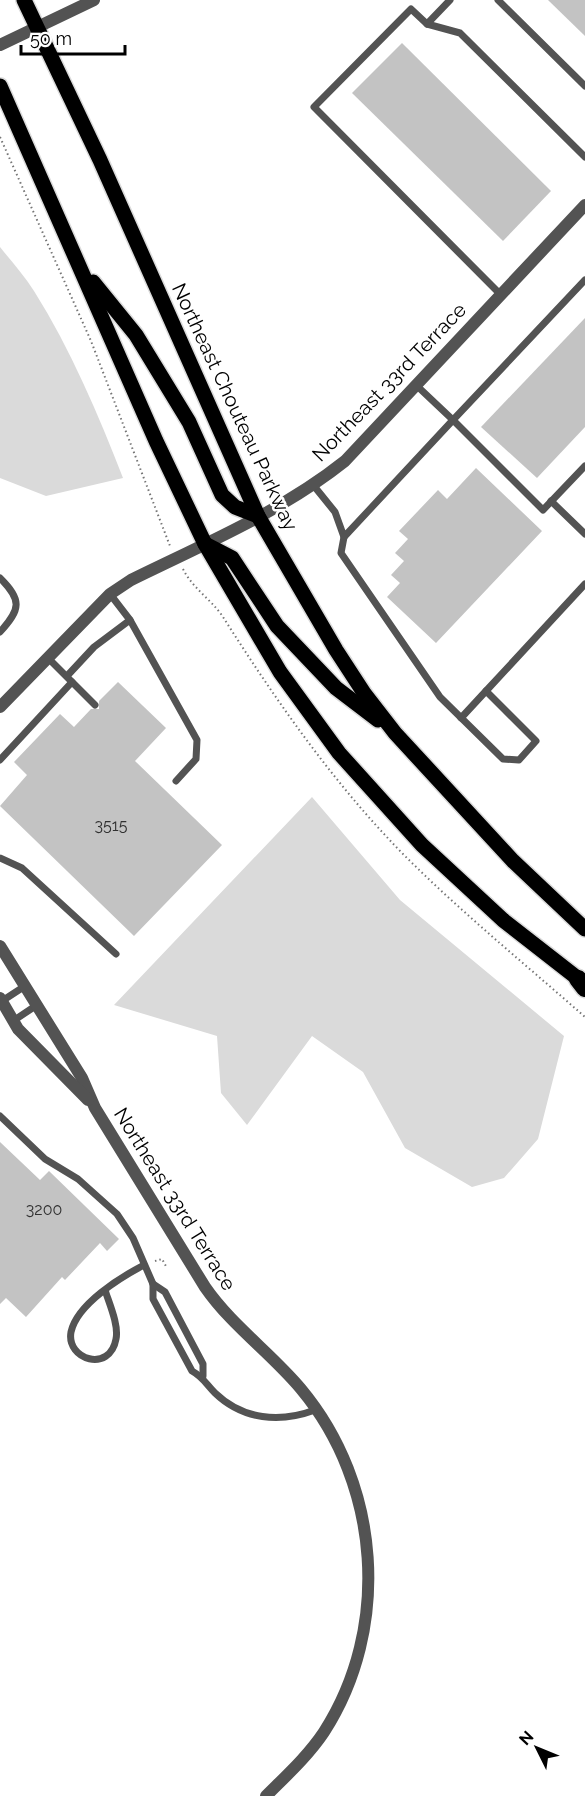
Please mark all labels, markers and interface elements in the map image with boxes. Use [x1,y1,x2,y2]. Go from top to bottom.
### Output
scale bar [21,18,124,56]
text: 50 m [30,28,72,49]
street label: Northeast Chouteau Parkway [167,279,303,535]
street label: Northeast 33rd Terrace [307,298,471,466]
house number: 3515 [95,816,128,835]
street label: Northeast 33rd Terrace [109,1103,241,1295]
house number: 3200 [26,1200,62,1219]
north arrow [507,1718,567,1778]
text: N [515,1727,538,1749]

